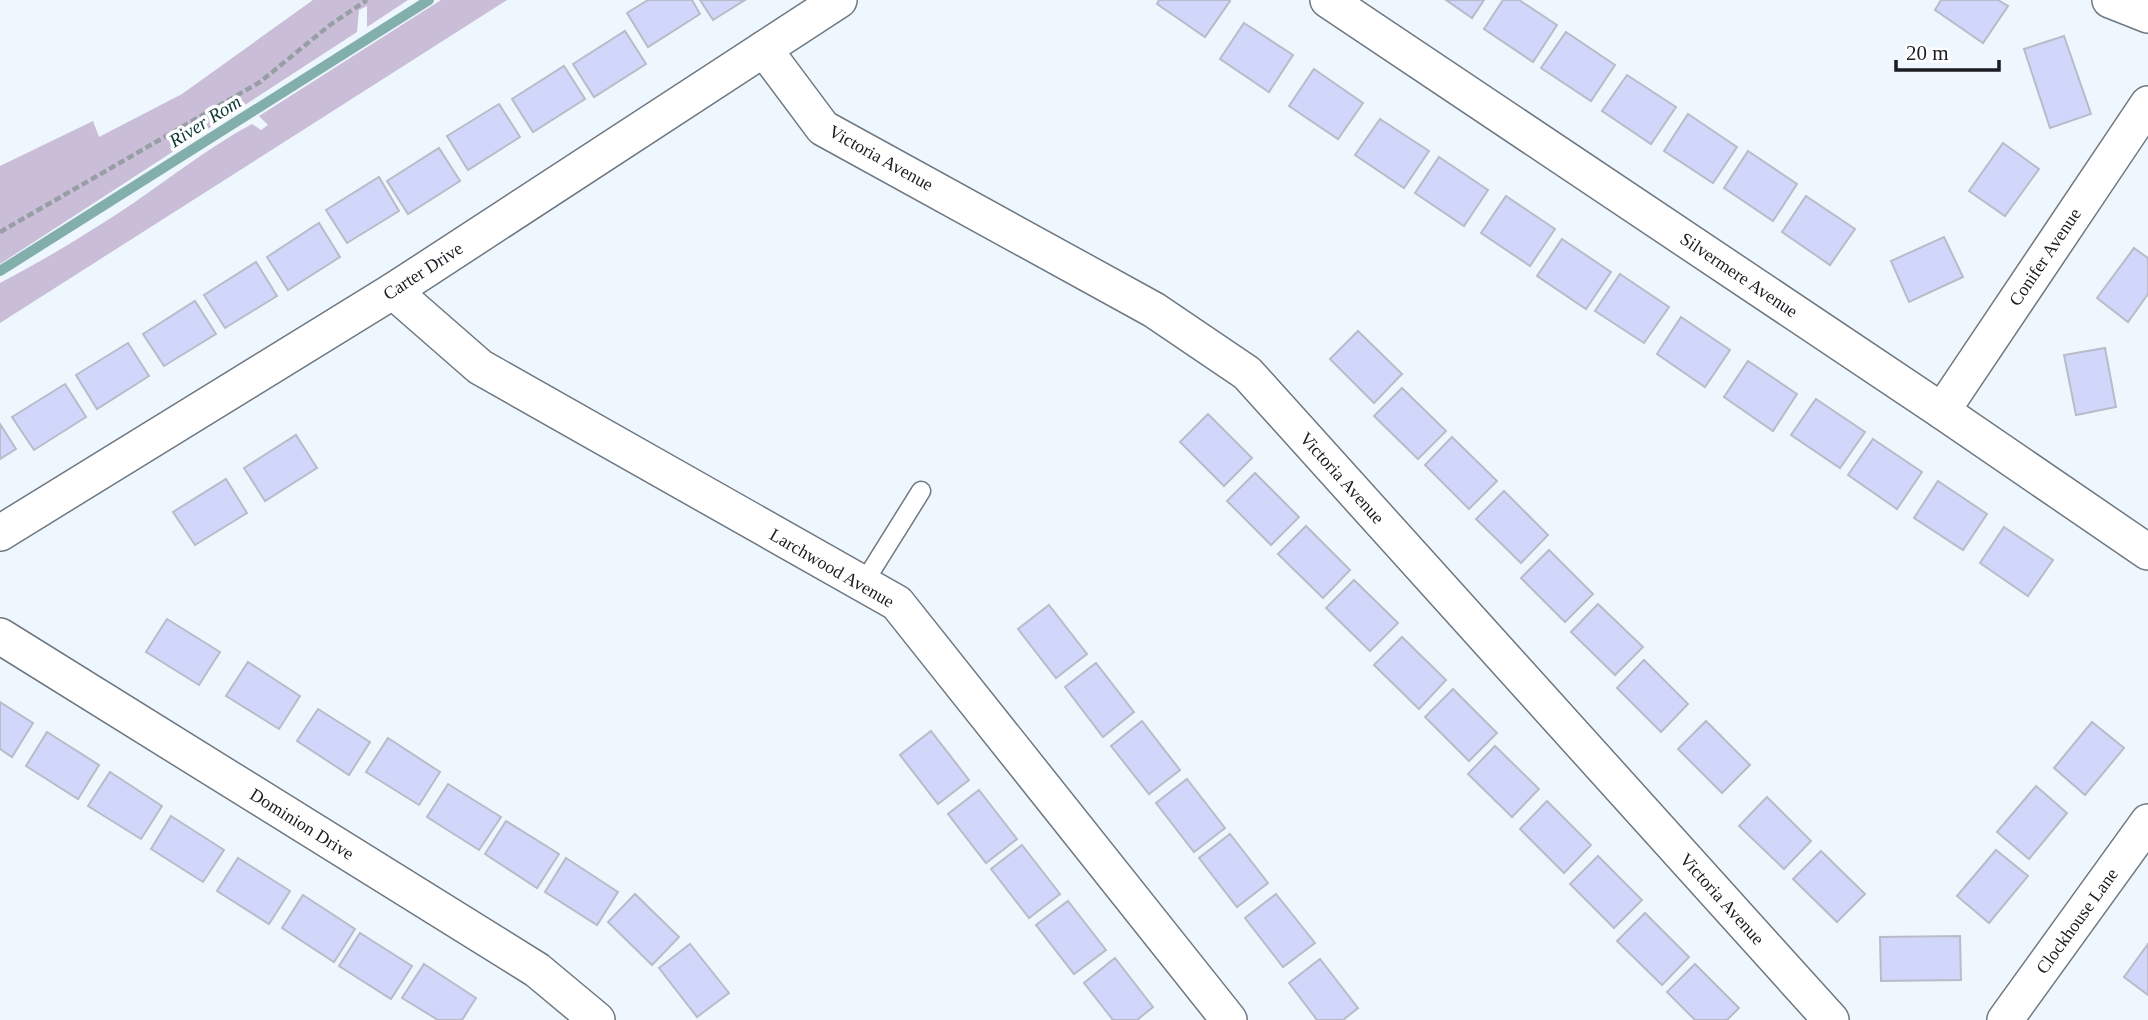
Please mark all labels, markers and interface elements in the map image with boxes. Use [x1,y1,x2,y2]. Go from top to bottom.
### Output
scale bar [1896,28,1999,72]
text: 20 m [1906,41,1949,65]
water label: River Rom [164,91,245,152]
street label: Victoria Avenue [825,121,937,195]
street label: Conifer Avenue [2005,205,2085,309]
street label: Silvermere Avenue [1677,228,1801,322]
street label: Carter Drive [380,238,466,304]
street label: Victoria Avenue [1296,428,1388,528]
street label: Larchwood Avenue [766,524,898,612]
street label: Dominion Drive [246,784,358,864]
street label: Victoria Avenue [1676,849,1768,949]
street label: Clockhouse Lane [2032,864,2122,978]

